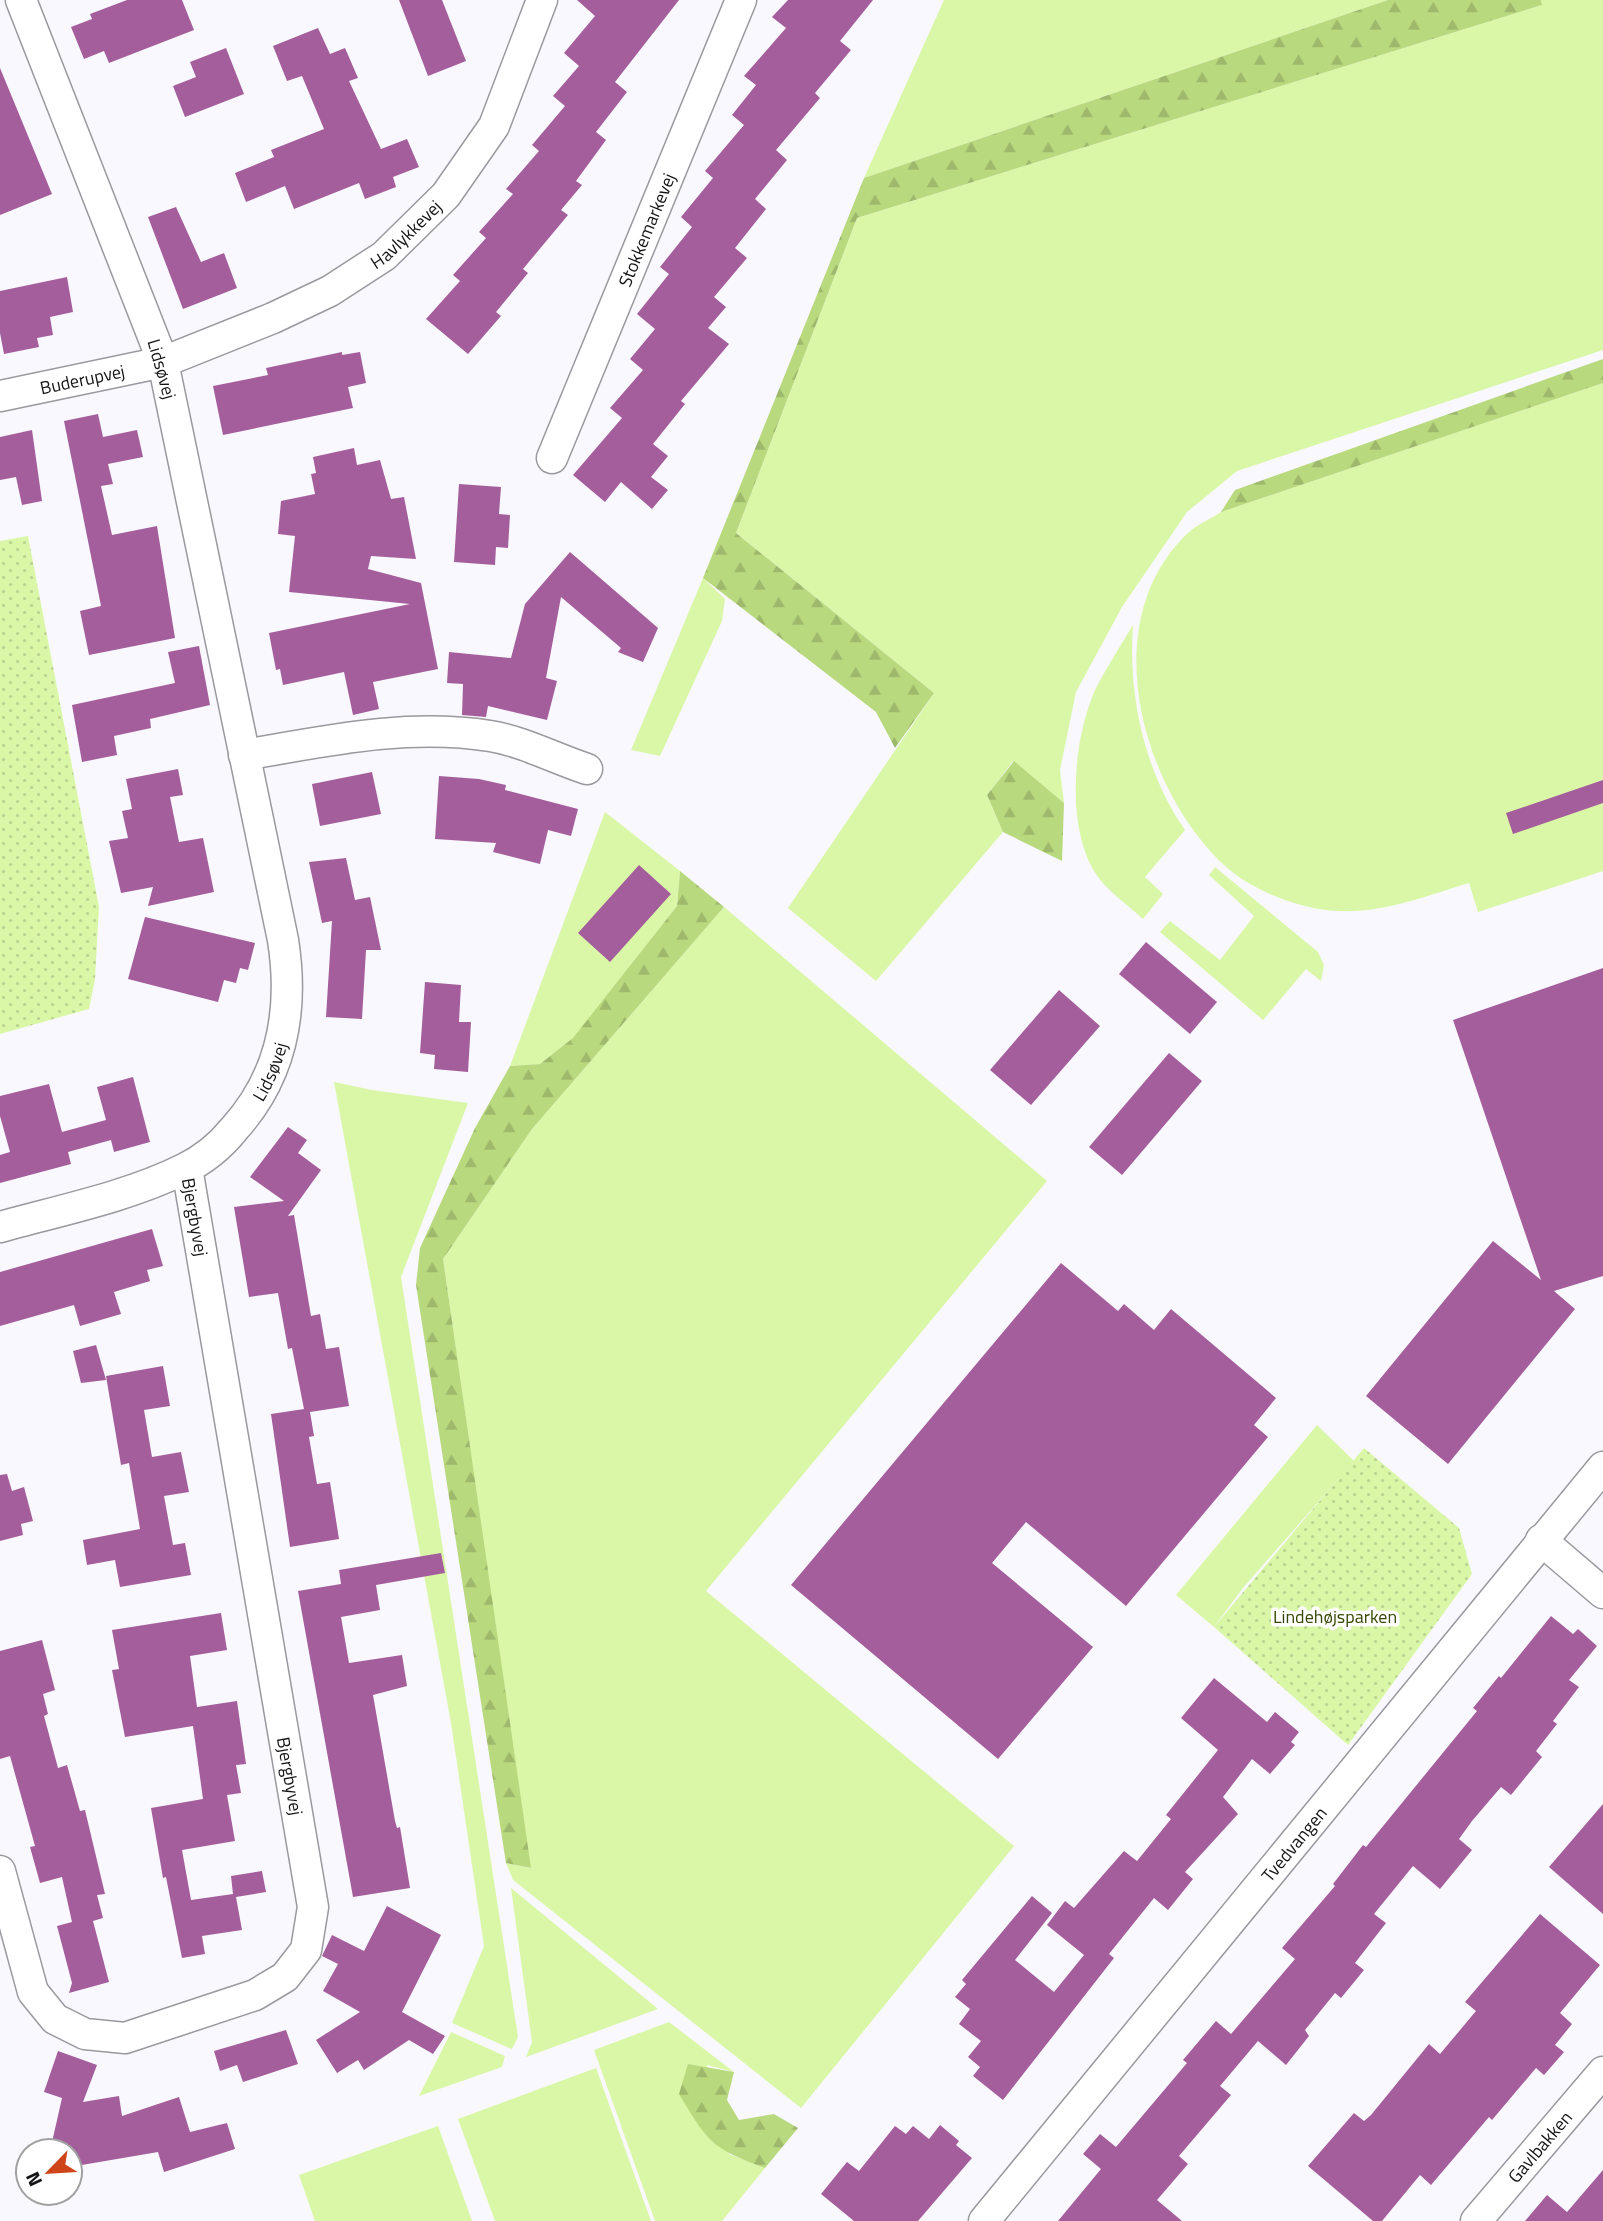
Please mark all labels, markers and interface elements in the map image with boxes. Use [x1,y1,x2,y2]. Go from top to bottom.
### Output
street label: Stokkemarkevej [611,169,682,291]
street label: Havlykkevej [365,193,447,275]
street label: Lidsøvej [141,336,183,402]
street label: Buderupvej [37,357,127,401]
street label: Lidsøvej [245,1039,294,1106]
street label: Bjergbyvej [175,1176,215,1258]
park label: Lindehøjsparken [1273,1603,1397,1630]
street label: Bjergbyvej [270,1735,310,1817]
street label: Tvedvangen [1254,1800,1333,1887]
street label: Gavlbakken [1501,2104,1578,2188]
north arrow [14,2137,84,2207]
text: N [17,2167,49,2191]

